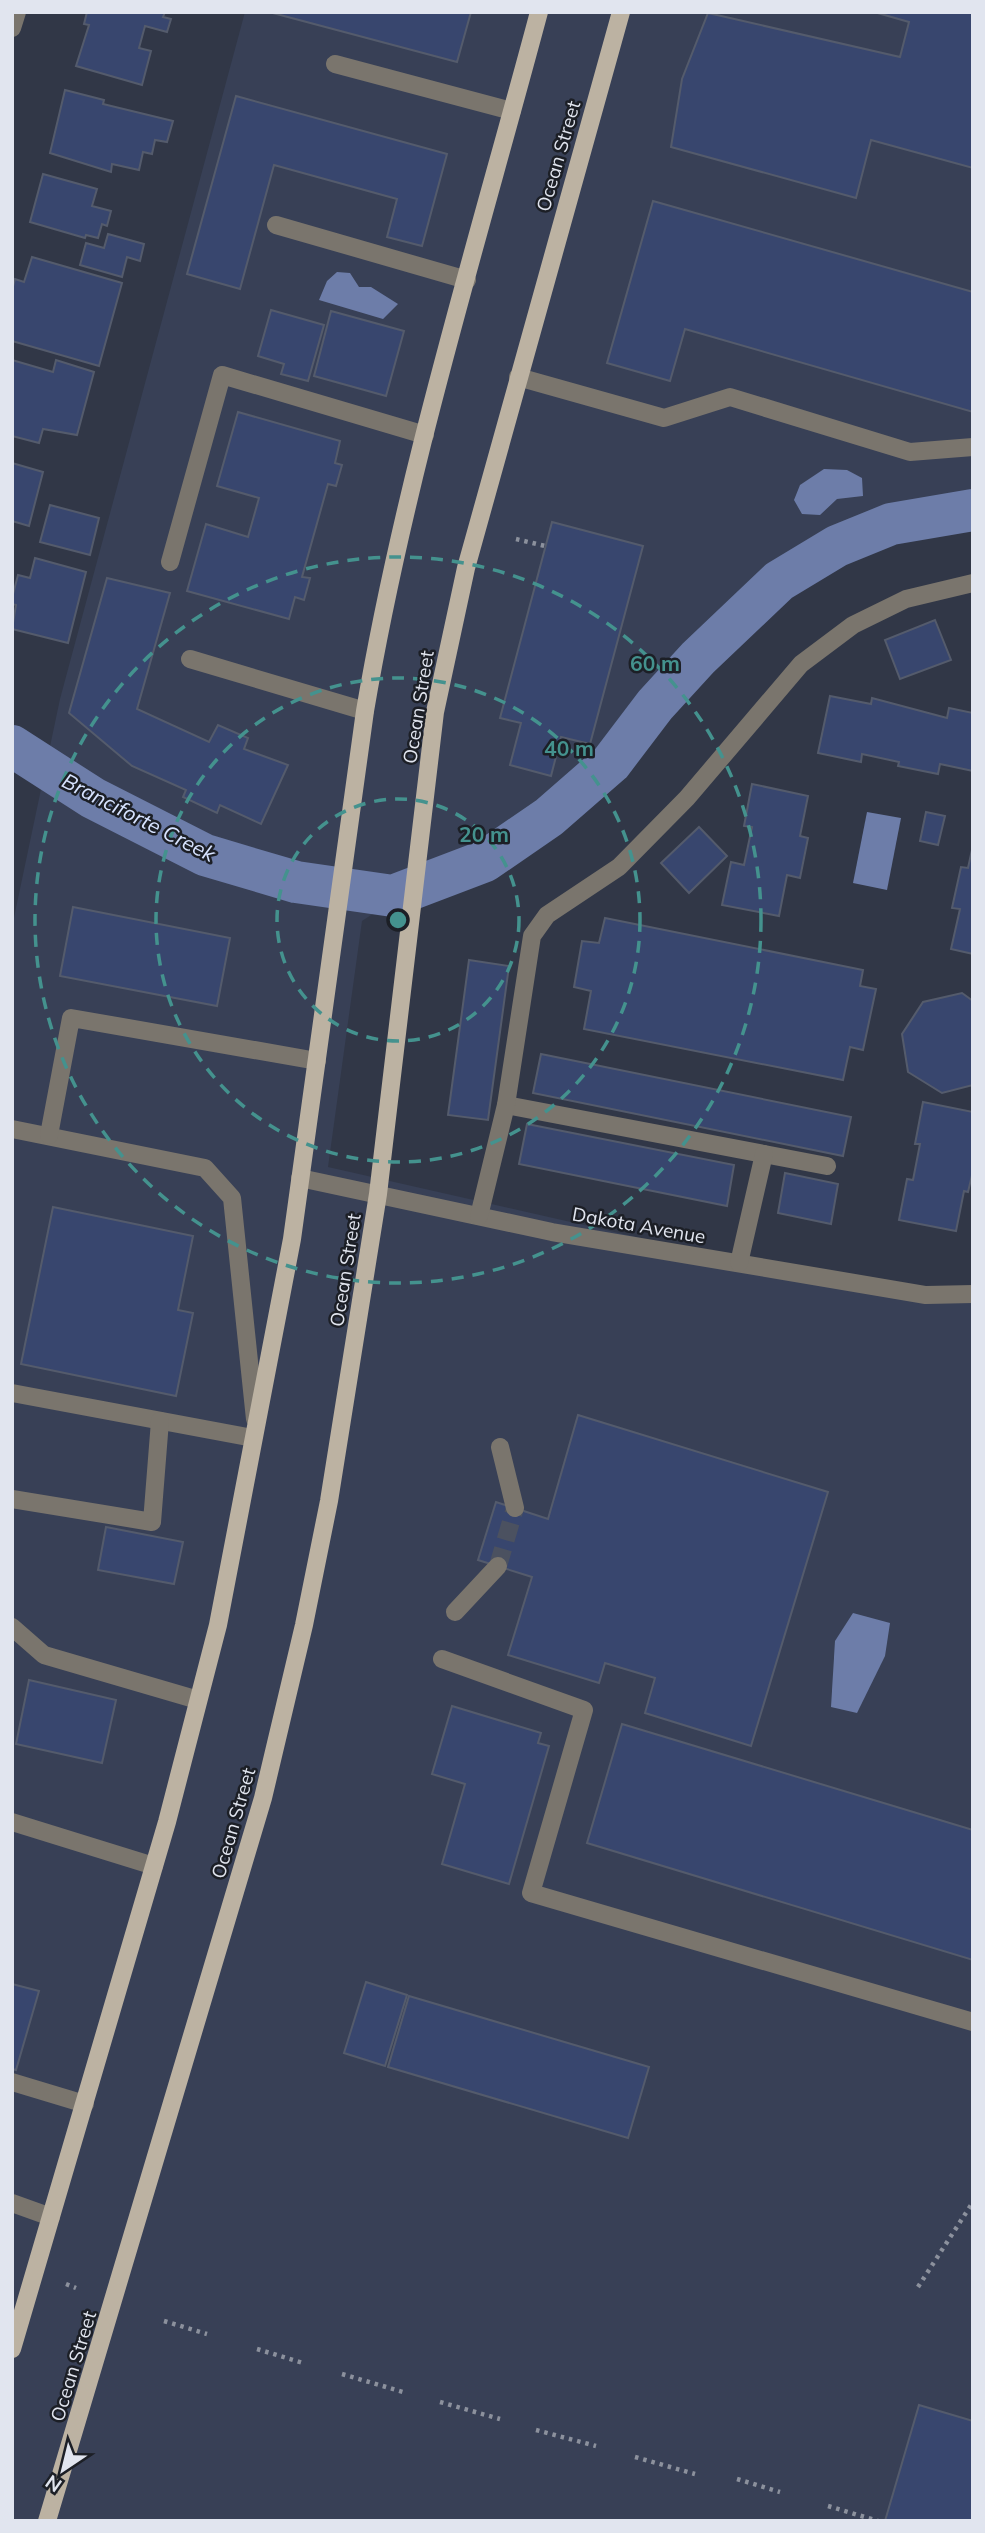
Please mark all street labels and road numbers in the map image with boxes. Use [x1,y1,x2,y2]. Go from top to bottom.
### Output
street label: Ocean Street [531,97,585,214]
street label: Ocean Street [397,648,439,765]
street label: Dakota Avenue [570,1201,708,1249]
street label: Ocean Street [324,1211,366,1328]
street label: Ocean Street [206,1764,260,1881]
street label: Ocean Street [45,2308,101,2424]

